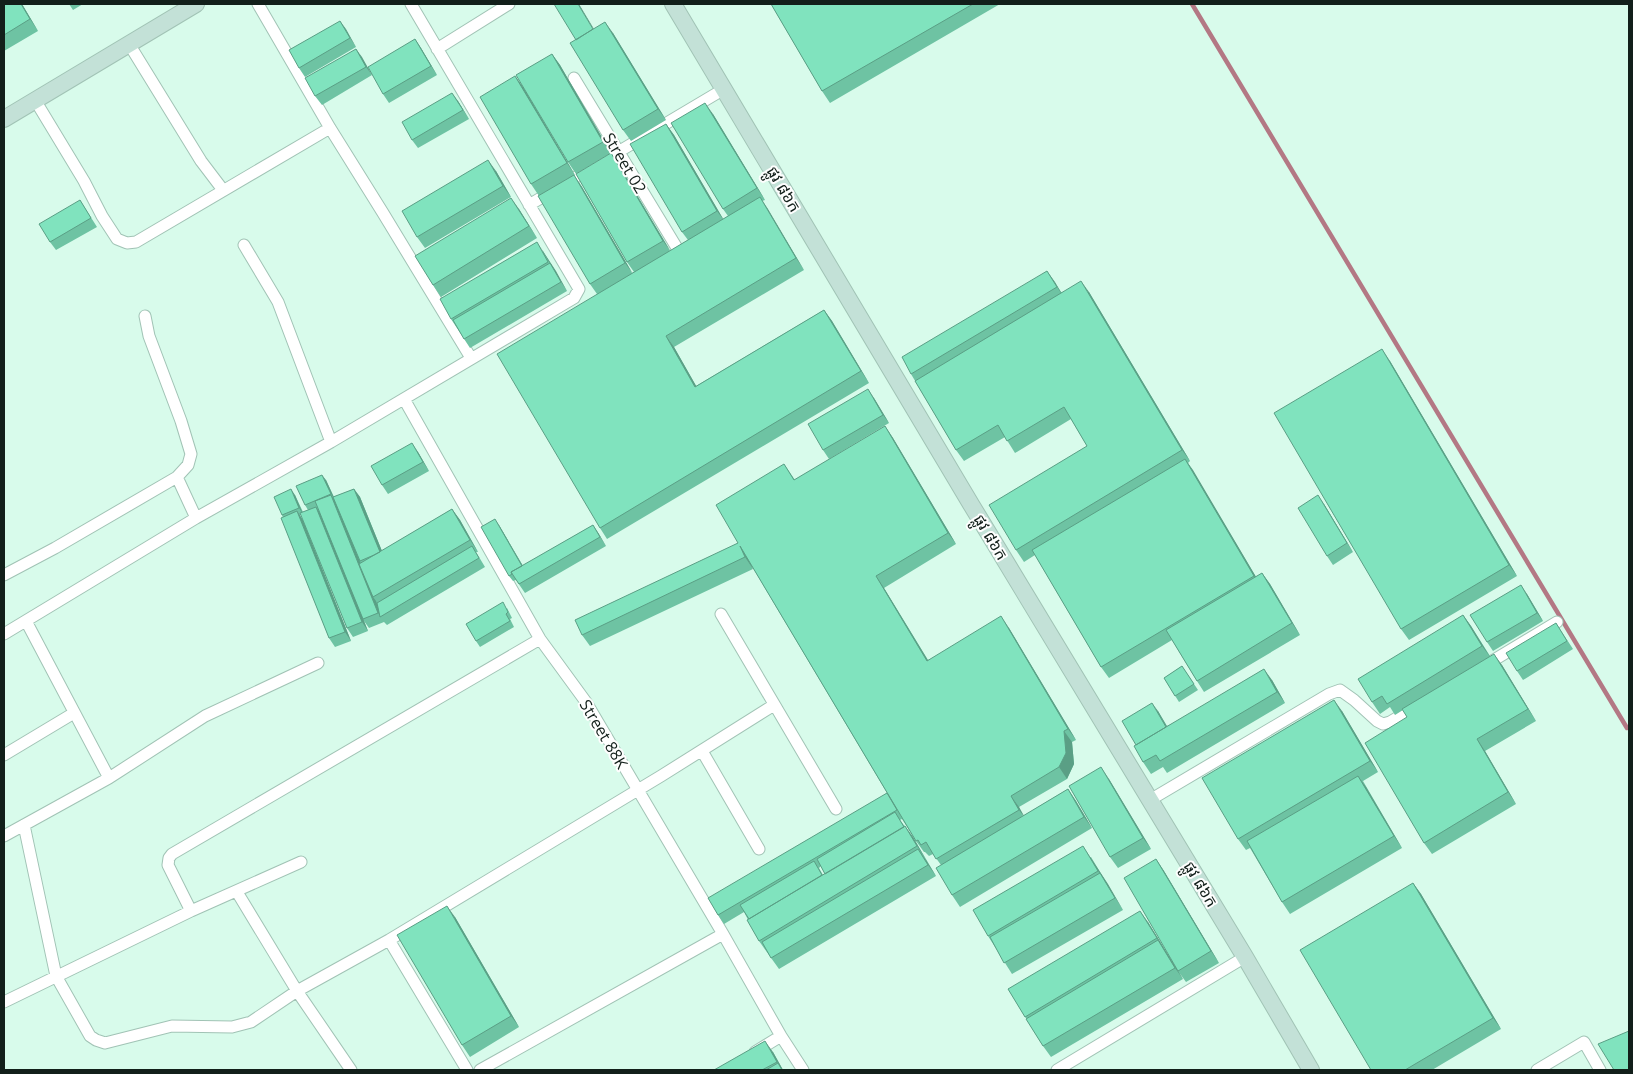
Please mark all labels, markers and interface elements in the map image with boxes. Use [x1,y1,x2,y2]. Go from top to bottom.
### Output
street label: Street 02 [598,129,652,197]
street label: ផ្លូវ ៨៦ក [758,162,806,218]
street label: ផ្លូវ ៨៦ក [965,510,1013,566]
street label: Street 88K [575,695,633,773]
street label: ផ្លូវ ៨៦ក [1175,857,1223,913]

